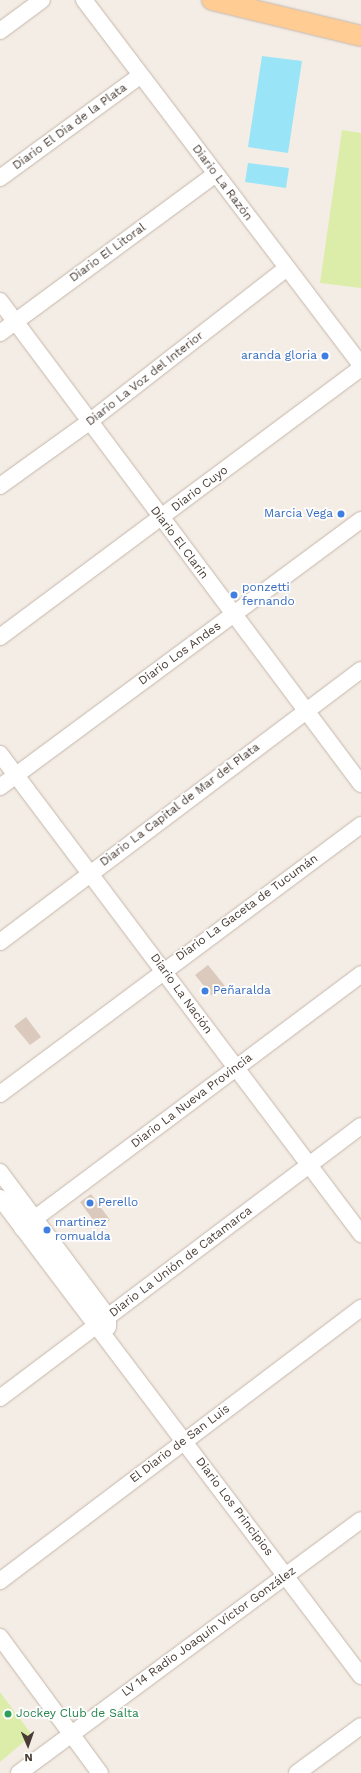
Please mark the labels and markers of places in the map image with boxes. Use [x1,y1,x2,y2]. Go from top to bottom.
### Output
place label: aranda gloria [241,349,317,363]
marker: aranda gloria [320,351,330,361]
place label: Marcia Vega [263,507,333,521]
marker: Marcia Vega [336,509,346,519]
place label: ponzetti fernando [242,581,295,609]
marker: ponzetti fernando [229,590,239,600]
place label: Peñaralda [213,984,271,998]
marker: Peñaralda [200,986,210,996]
place label: Perello [98,1196,138,1210]
marker: Perello [85,1198,95,1208]
place label: martinez romualda [55,1216,111,1244]
marker: martinez romualda [42,1225,52,1235]
place label: Jockey Club de Salta [16,1707,139,1721]
marker: Jockey Club de Salta [3,1709,13,1719]

